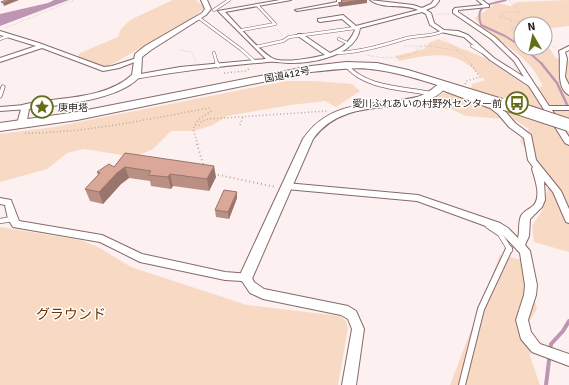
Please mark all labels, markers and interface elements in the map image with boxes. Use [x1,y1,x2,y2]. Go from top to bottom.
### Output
north arrow [513,16,553,56]
text: N [527,20,536,34]
street label: 国道412号 [263,65,311,85]
bus stop icon: 愛川ふれあいの村野外センター前 [504,90,530,116]
place icon: 庚申塔 [29,94,55,120]
place label: 愛川ふれあいの村野外センター前 [352,98,502,110]
place label: 庚申塔 [58,102,88,114]
park label: グラウンド [36,306,106,323]

